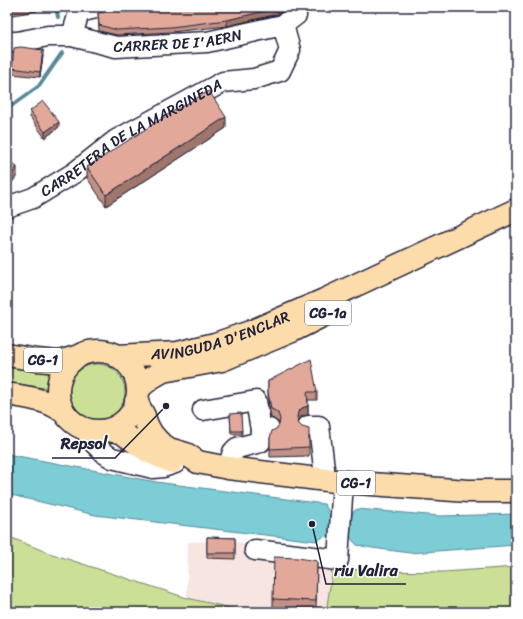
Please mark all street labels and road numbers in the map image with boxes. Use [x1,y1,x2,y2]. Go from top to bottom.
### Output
street label: CARRER DE I'AERN [113,21,245,60]
street label: CARRETERA DE LA MARGINEDA [35,72,227,204]
road number: CG-1a [305,301,351,325]
street label: AVINGUDA D'ENCLAR [149,303,294,367]
road number: CG-1 [24,348,62,372]
road number: CG-1 [337,471,375,495]

